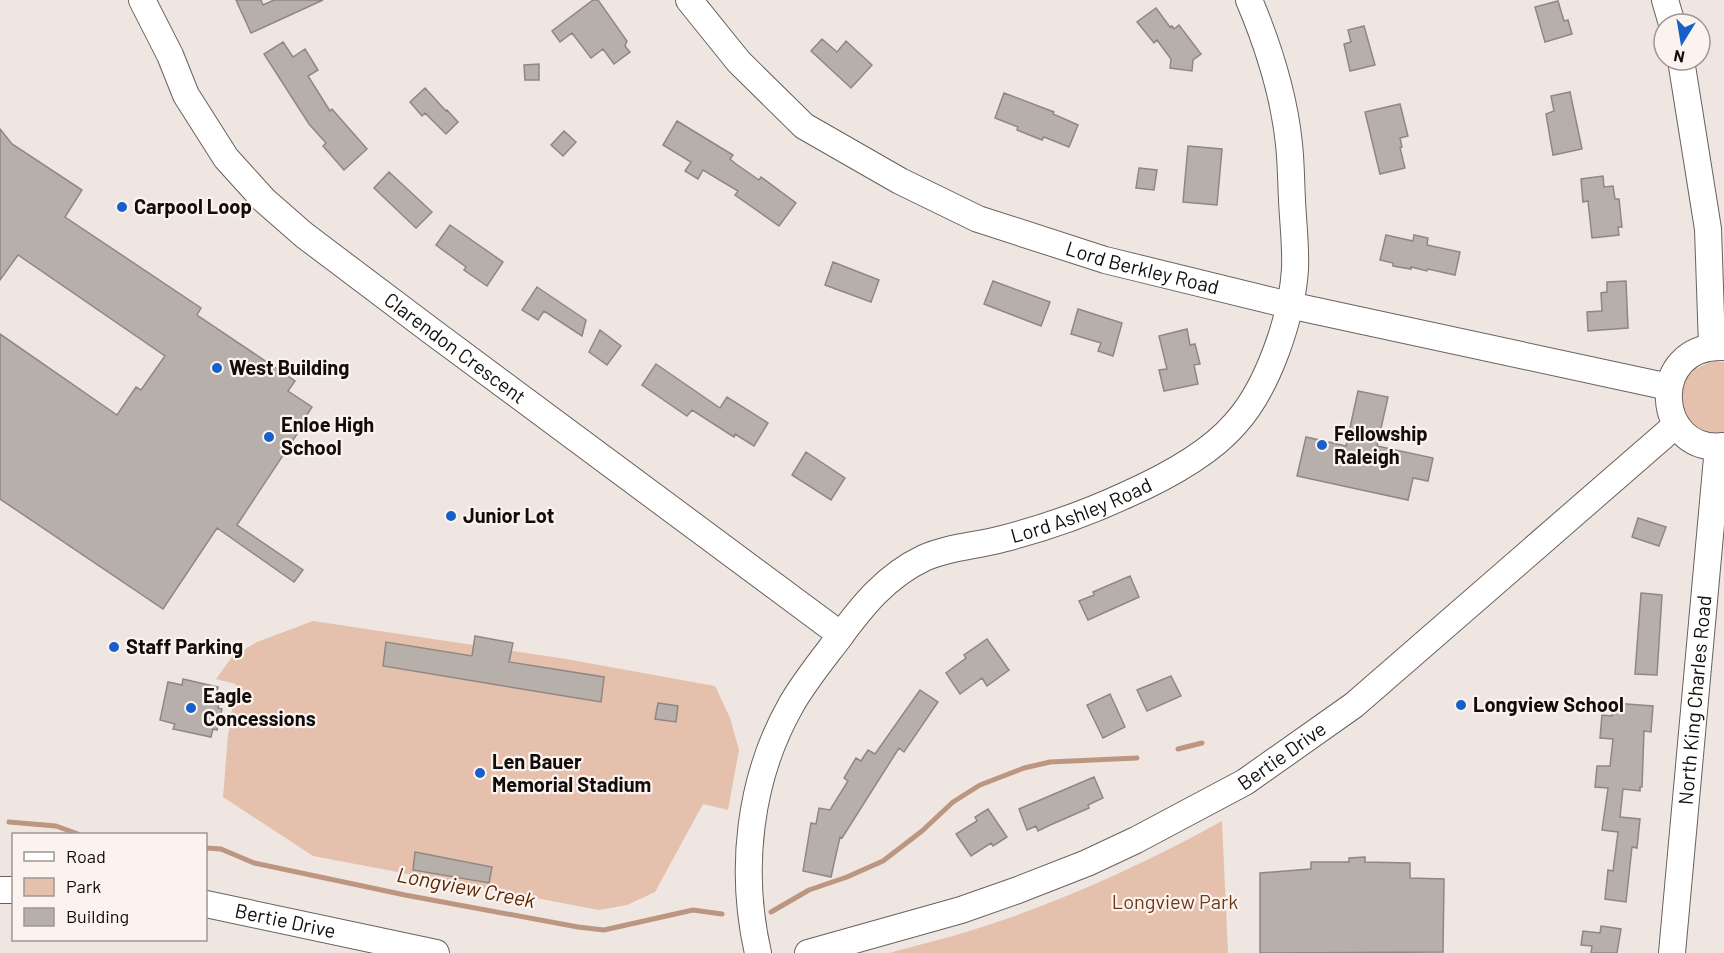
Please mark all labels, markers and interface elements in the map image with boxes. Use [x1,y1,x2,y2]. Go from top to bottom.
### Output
north arrow [1652,12,1712,72]
text: N [1672,47,1686,68]
place label: Carpool Loop [134,194,252,218]
marker: Carpool Loop [115,200,129,214]
street label: Lord Berkley Road [1063,235,1222,298]
street label: Clarendon Crescent [380,287,531,408]
place label: West Building [229,355,349,379]
marker: West Building [210,361,224,375]
place label: Enloe High School [281,412,374,459]
place label: Fellowship Raleigh [1334,421,1428,468]
marker: Enloe High School [262,430,276,444]
marker: Fellowship Raleigh [1315,438,1329,452]
street label: Lord Ashley Road [1008,472,1155,547]
place label: Junior Lot [463,503,554,527]
marker: Junior Lot [444,509,458,523]
street label: North King Charles Road [1673,594,1715,806]
place label: Staff Parking [126,634,243,658]
marker: Staff Parking [107,640,121,654]
place label: Eagle Concessions [203,683,316,730]
place label: Longview School [1473,692,1624,716]
marker: Longview School [1454,698,1468,712]
marker: Eagle Concessions [184,701,198,715]
street label: Bertie Drive [1232,716,1330,795]
place label: Len Bauer Memorial Stadium [492,749,651,796]
marker: Len Bauer Memorial Stadium [473,766,487,780]
legend [12,833,207,941]
text: Road [66,845,106,867]
water label: Longview Creek [395,861,538,912]
text: Park [66,875,101,897]
park label: Longview Park [1112,889,1238,913]
street label: Bertie Drive [233,897,338,942]
text: Building [66,905,129,927]

